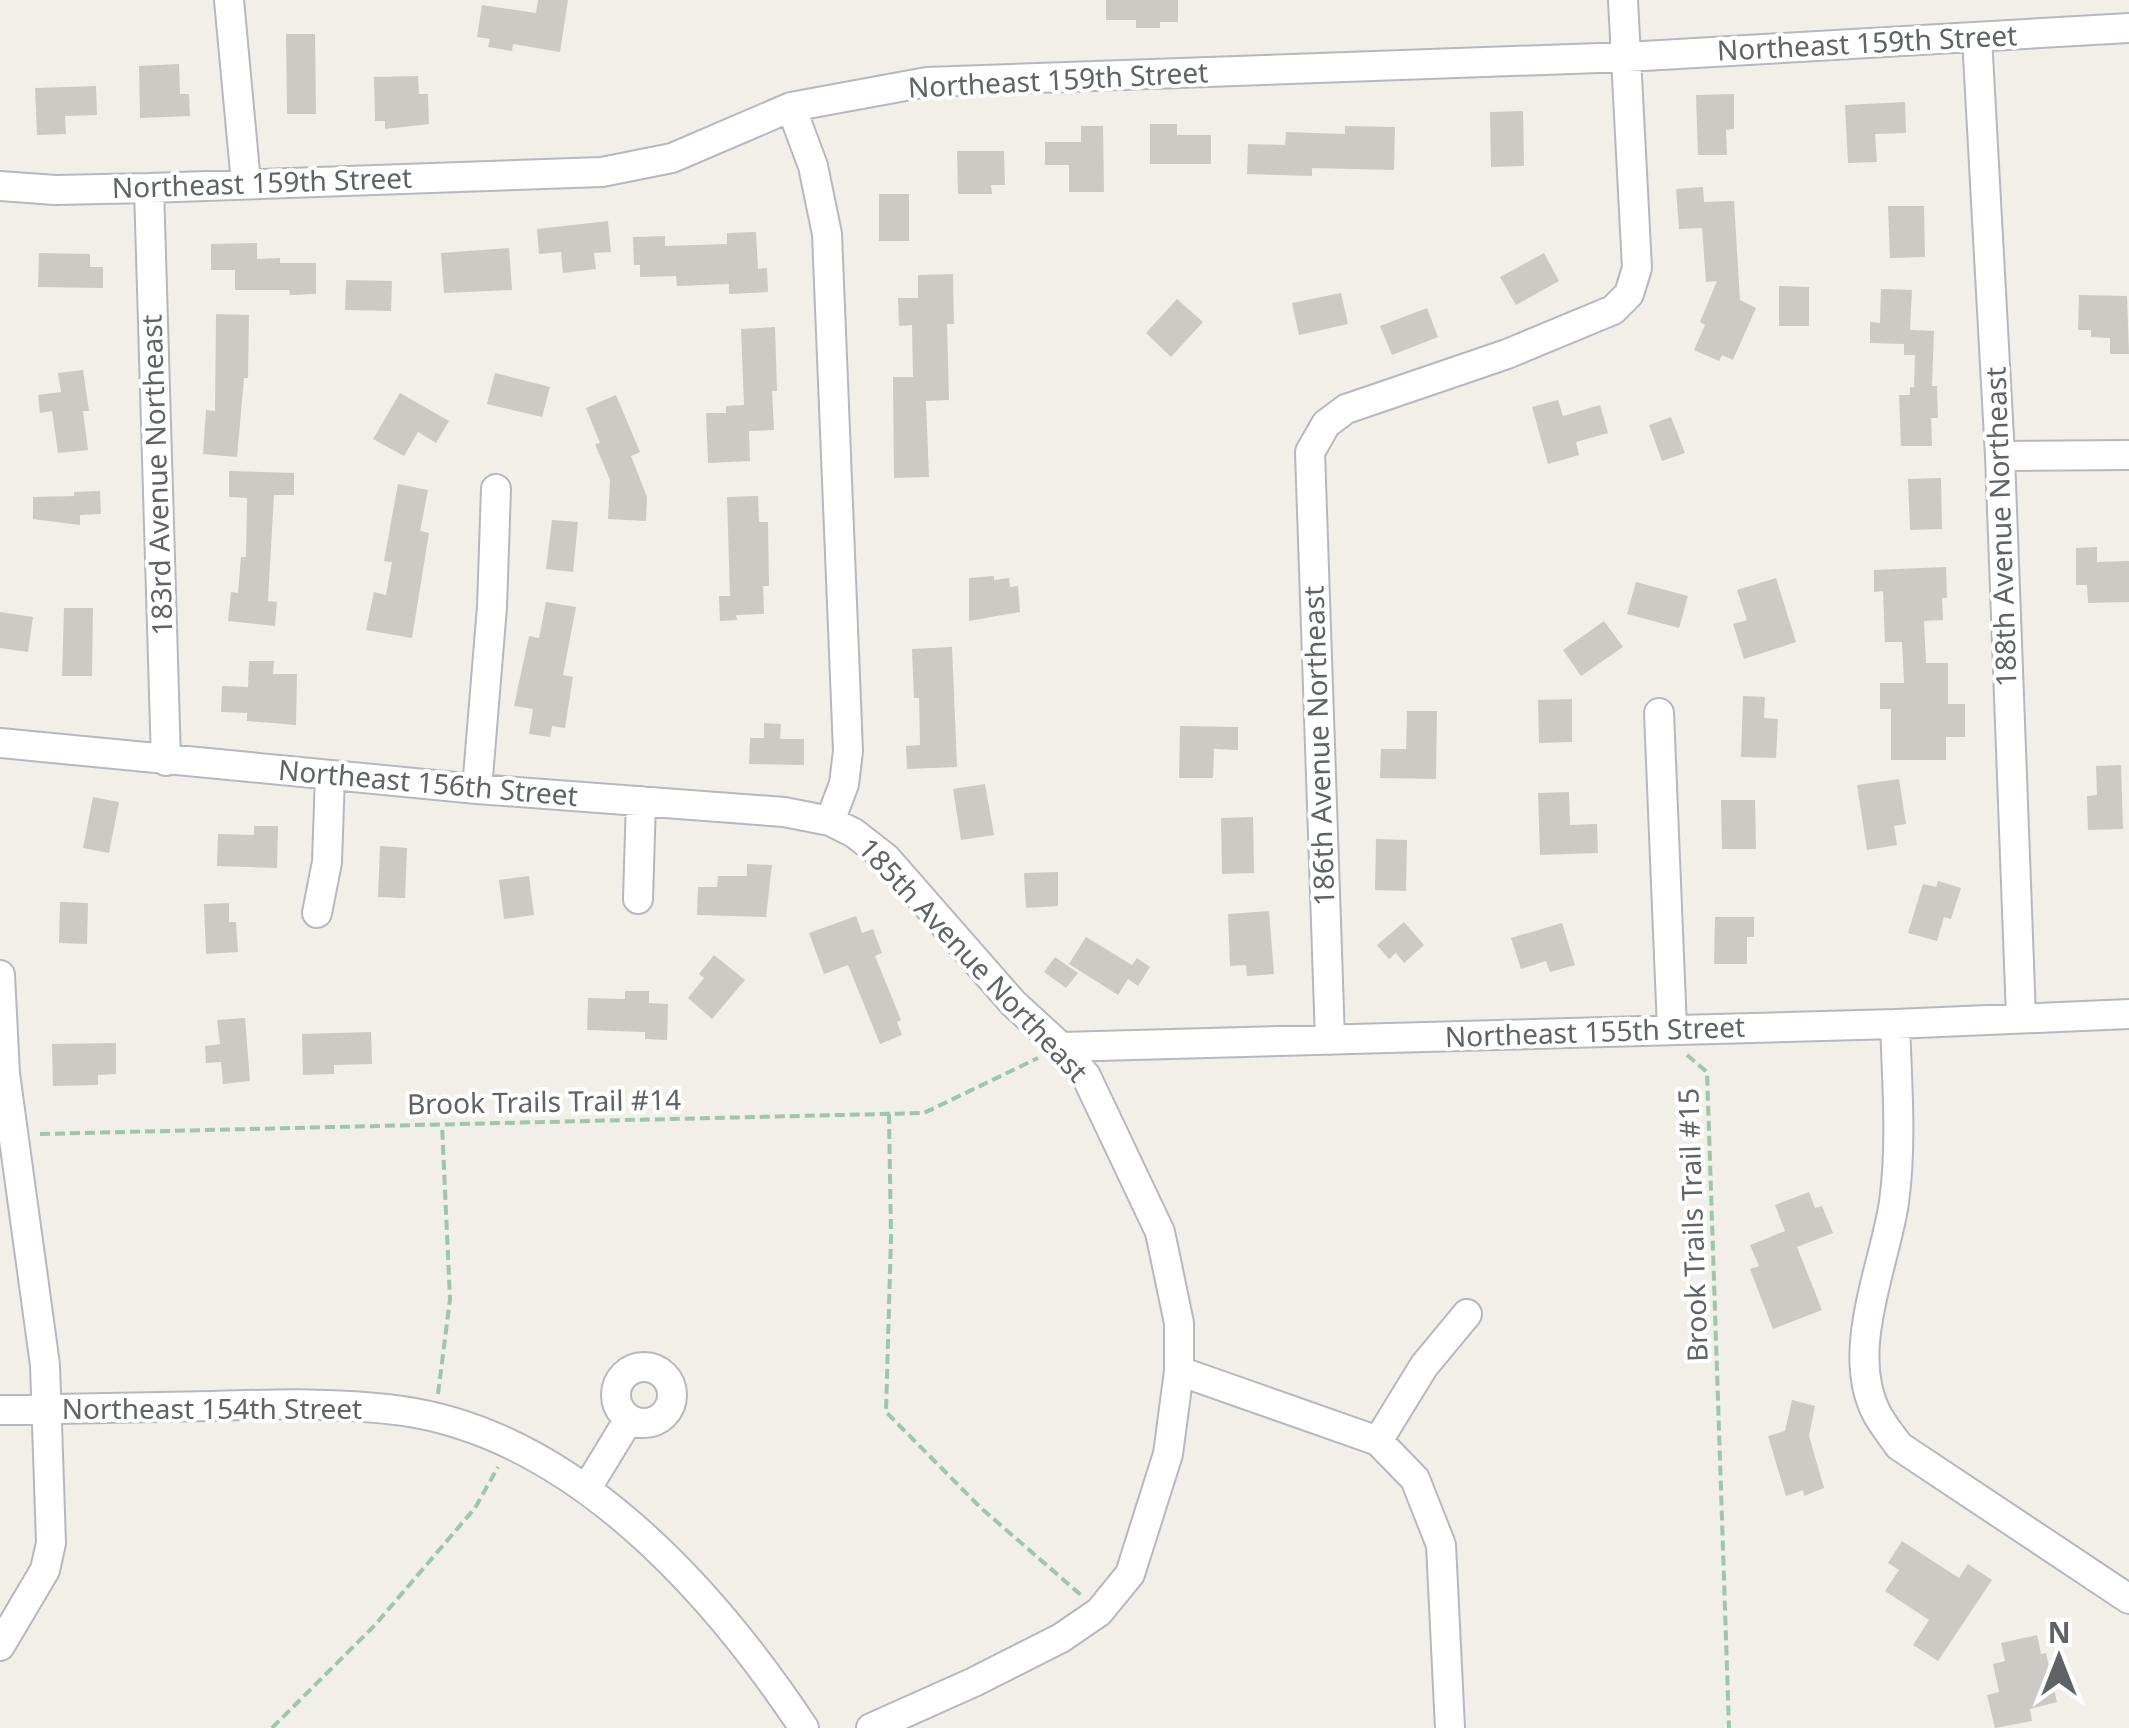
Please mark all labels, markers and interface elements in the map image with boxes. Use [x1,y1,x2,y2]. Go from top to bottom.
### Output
street label: Northeast 159th Street [1716,15,2018,69]
street label: Northeast 159th Street [907,52,1209,106]
street label: Northeast 159th Street [111,158,413,206]
street label: 183rd Avenue Northeast [131,314,181,636]
street label: 188th Avenue Northeast [1975,366,2025,688]
street label: 186th Avenue Northeast [1293,585,1343,907]
street label: Northeast 156th Street [277,750,579,814]
street label: 185th Avenue Northeast [851,829,1097,1089]
street label: Northeast 155th Street [1444,1007,1746,1055]
street label: Brook Trails Trail #14 [407,1080,681,1122]
street label: Brook Trails Trail #15 [1668,1087,1716,1363]
street label: Northeast 154th Street [62,1389,362,1427]
north arrow [2009,1608,2109,1708]
text: N [2048,1613,2070,1651]

